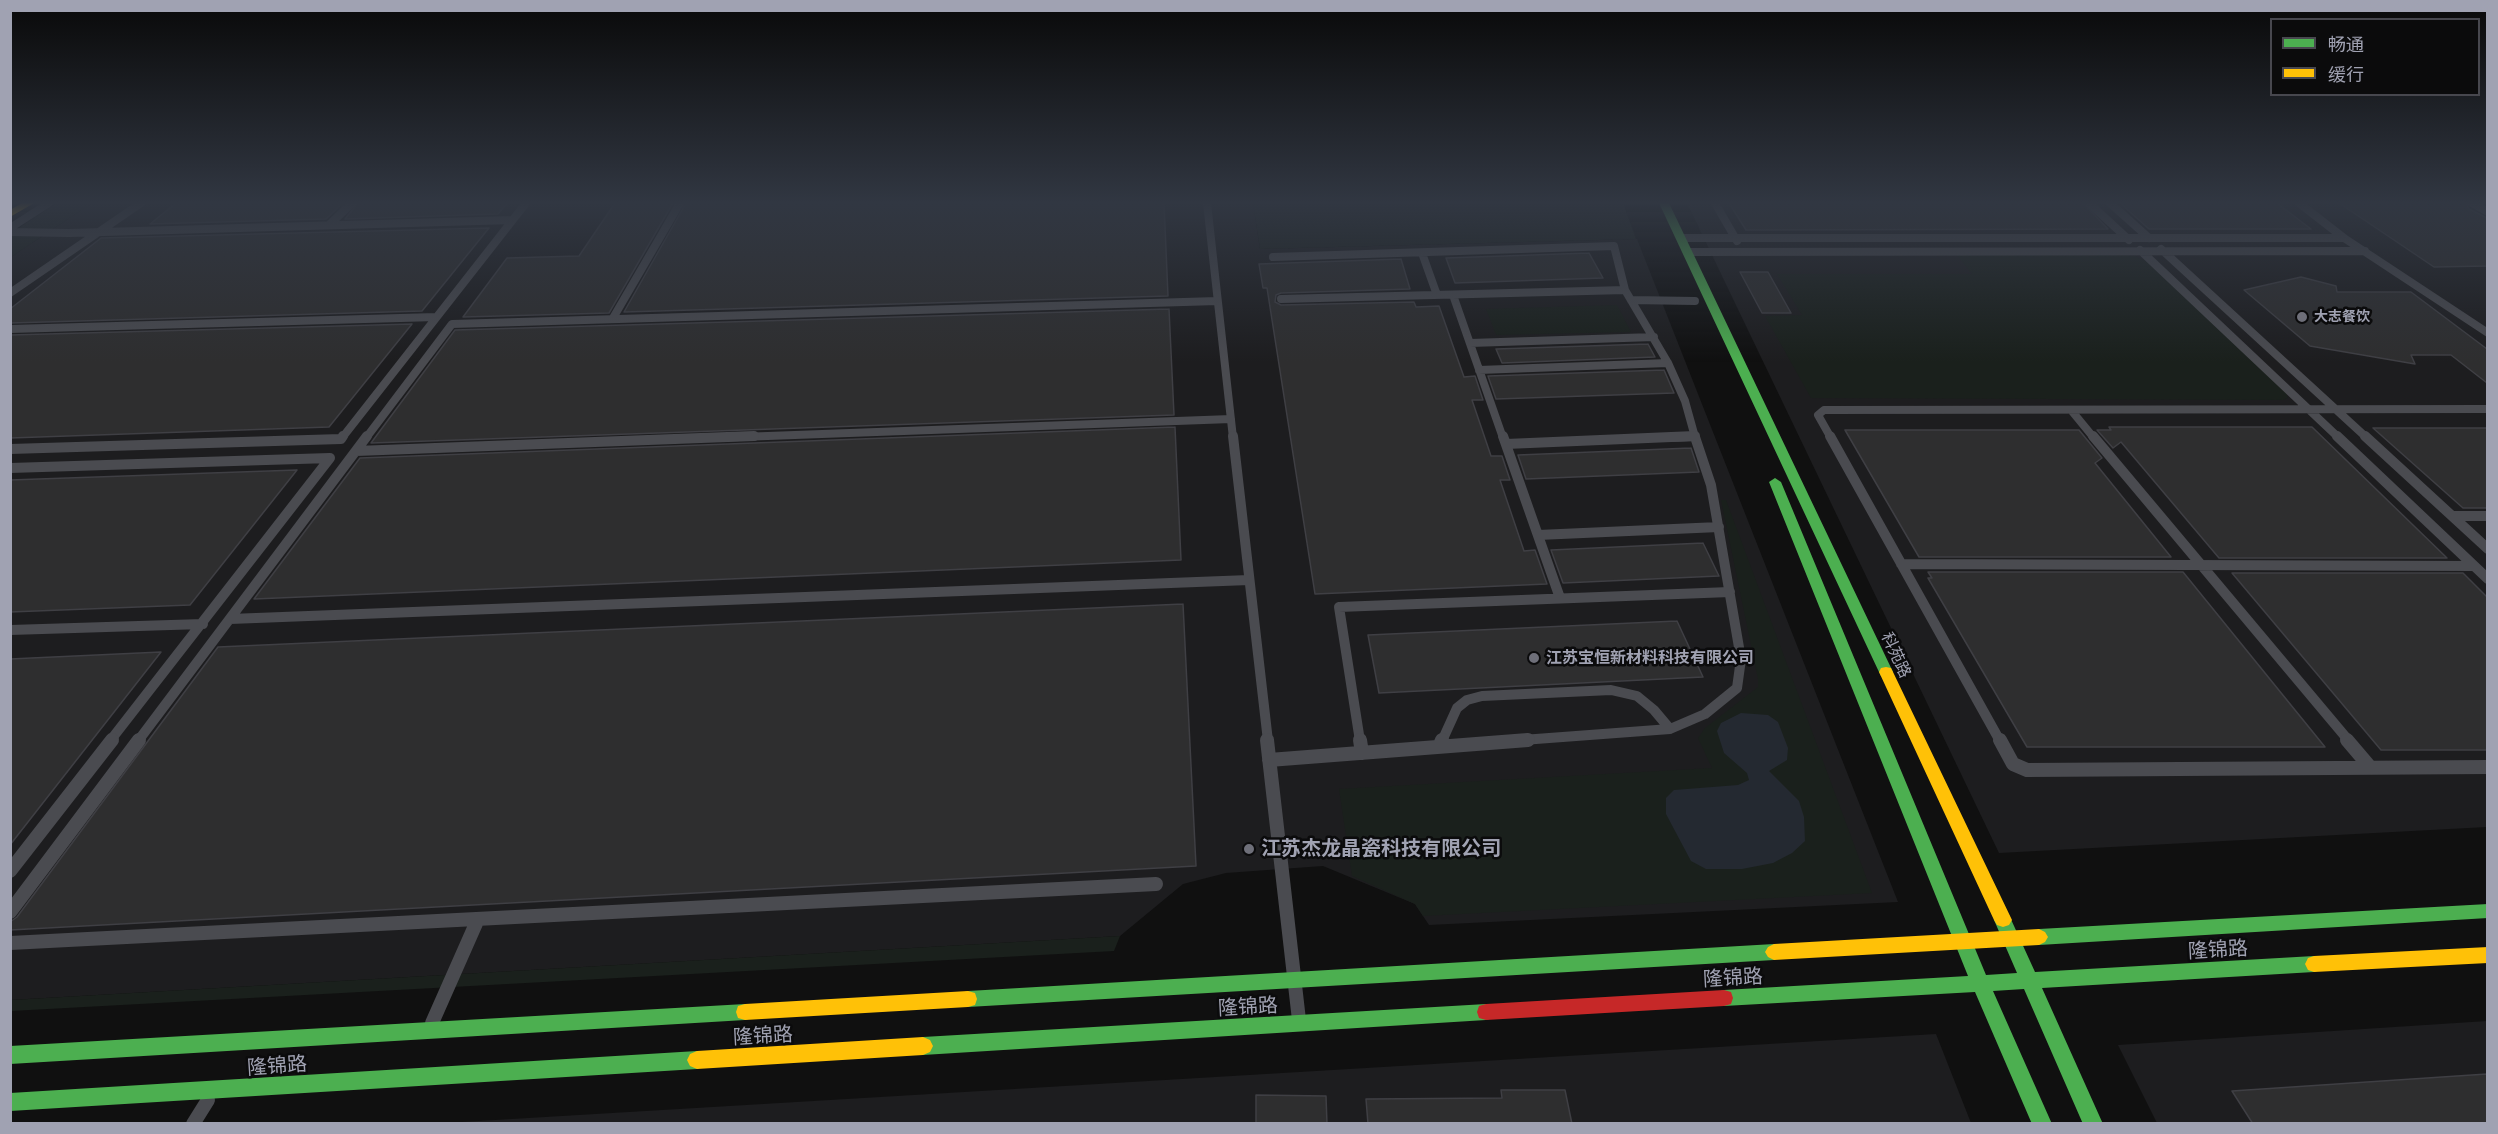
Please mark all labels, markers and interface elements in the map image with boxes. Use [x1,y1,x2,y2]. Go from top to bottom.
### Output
legend [2270,18,2480,96]
text: 畅通 [2328,33,2364,55]
text: 缓行 [2328,63,2364,85]
place label: 大志餐饮 [2314,309,2370,325]
marker: 大志餐饮 [2295,310,2309,324]
street label: 科苑路 [1877,629,1915,681]
place label: 江苏宝恒新材料科技有限公司 [1546,648,1754,668]
marker: 江苏宝恒新材料科技有限公司 [1527,651,1541,665]
place label: 江苏杰龙晶瓷科技有限公司 [1261,837,1501,861]
marker: 江苏杰龙晶瓷科技有限公司 [1242,842,1256,856]
street label: 隆锦路 [2187,936,2249,964]
street label: 隆锦路 [1702,964,1764,992]
street label: 隆锦路 [1217,993,1279,1021]
street label: 隆锦路 [732,1022,794,1050]
street label: 隆锦路 [246,1052,308,1080]

